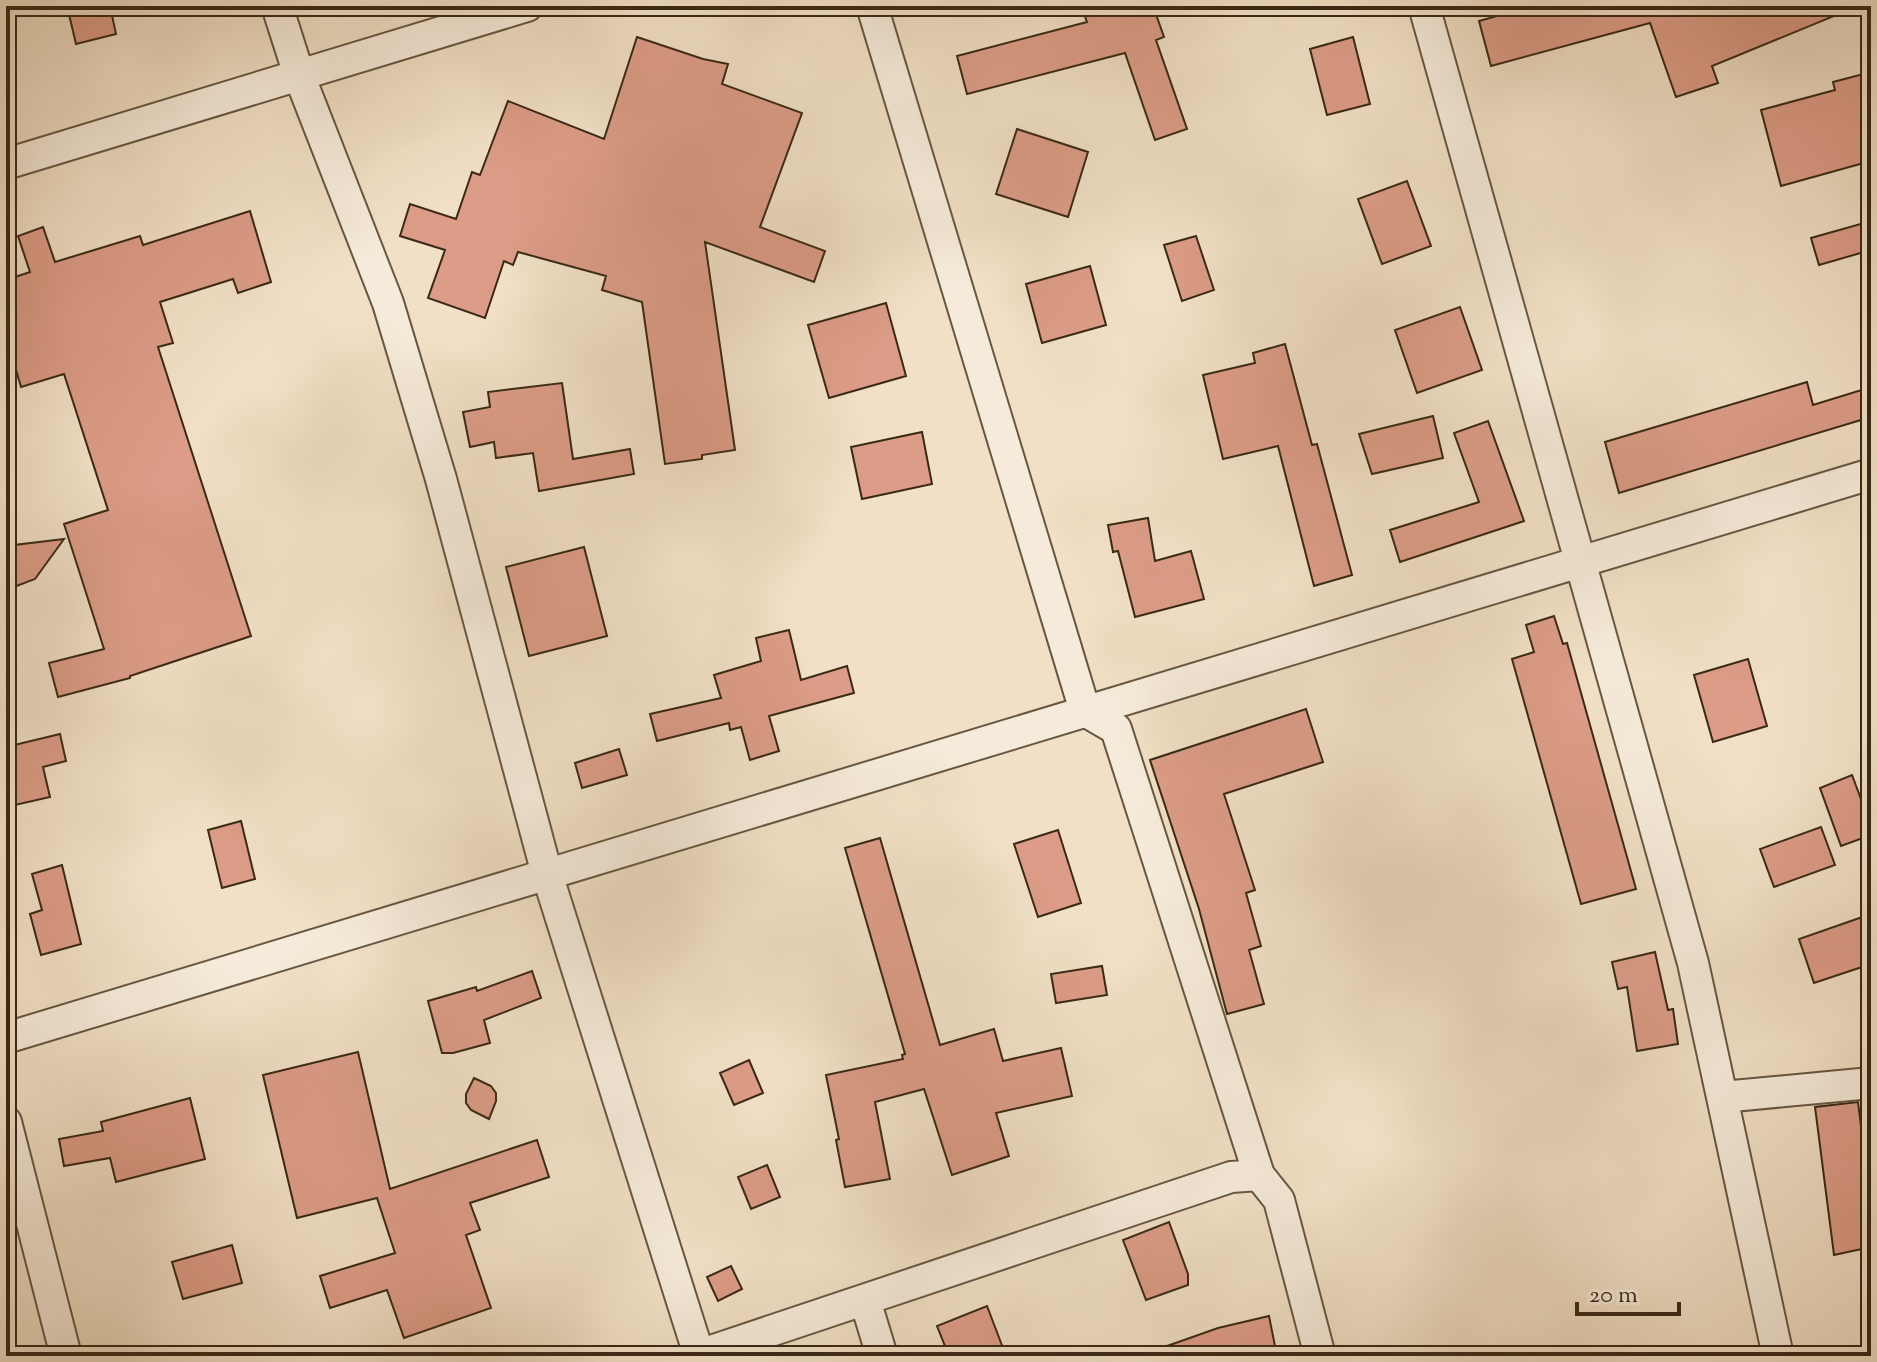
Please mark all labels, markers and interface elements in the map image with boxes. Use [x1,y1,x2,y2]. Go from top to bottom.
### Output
scale bar [1577,1266,1679,1316]
text: 20 m [1589,1279,1638,1313]

